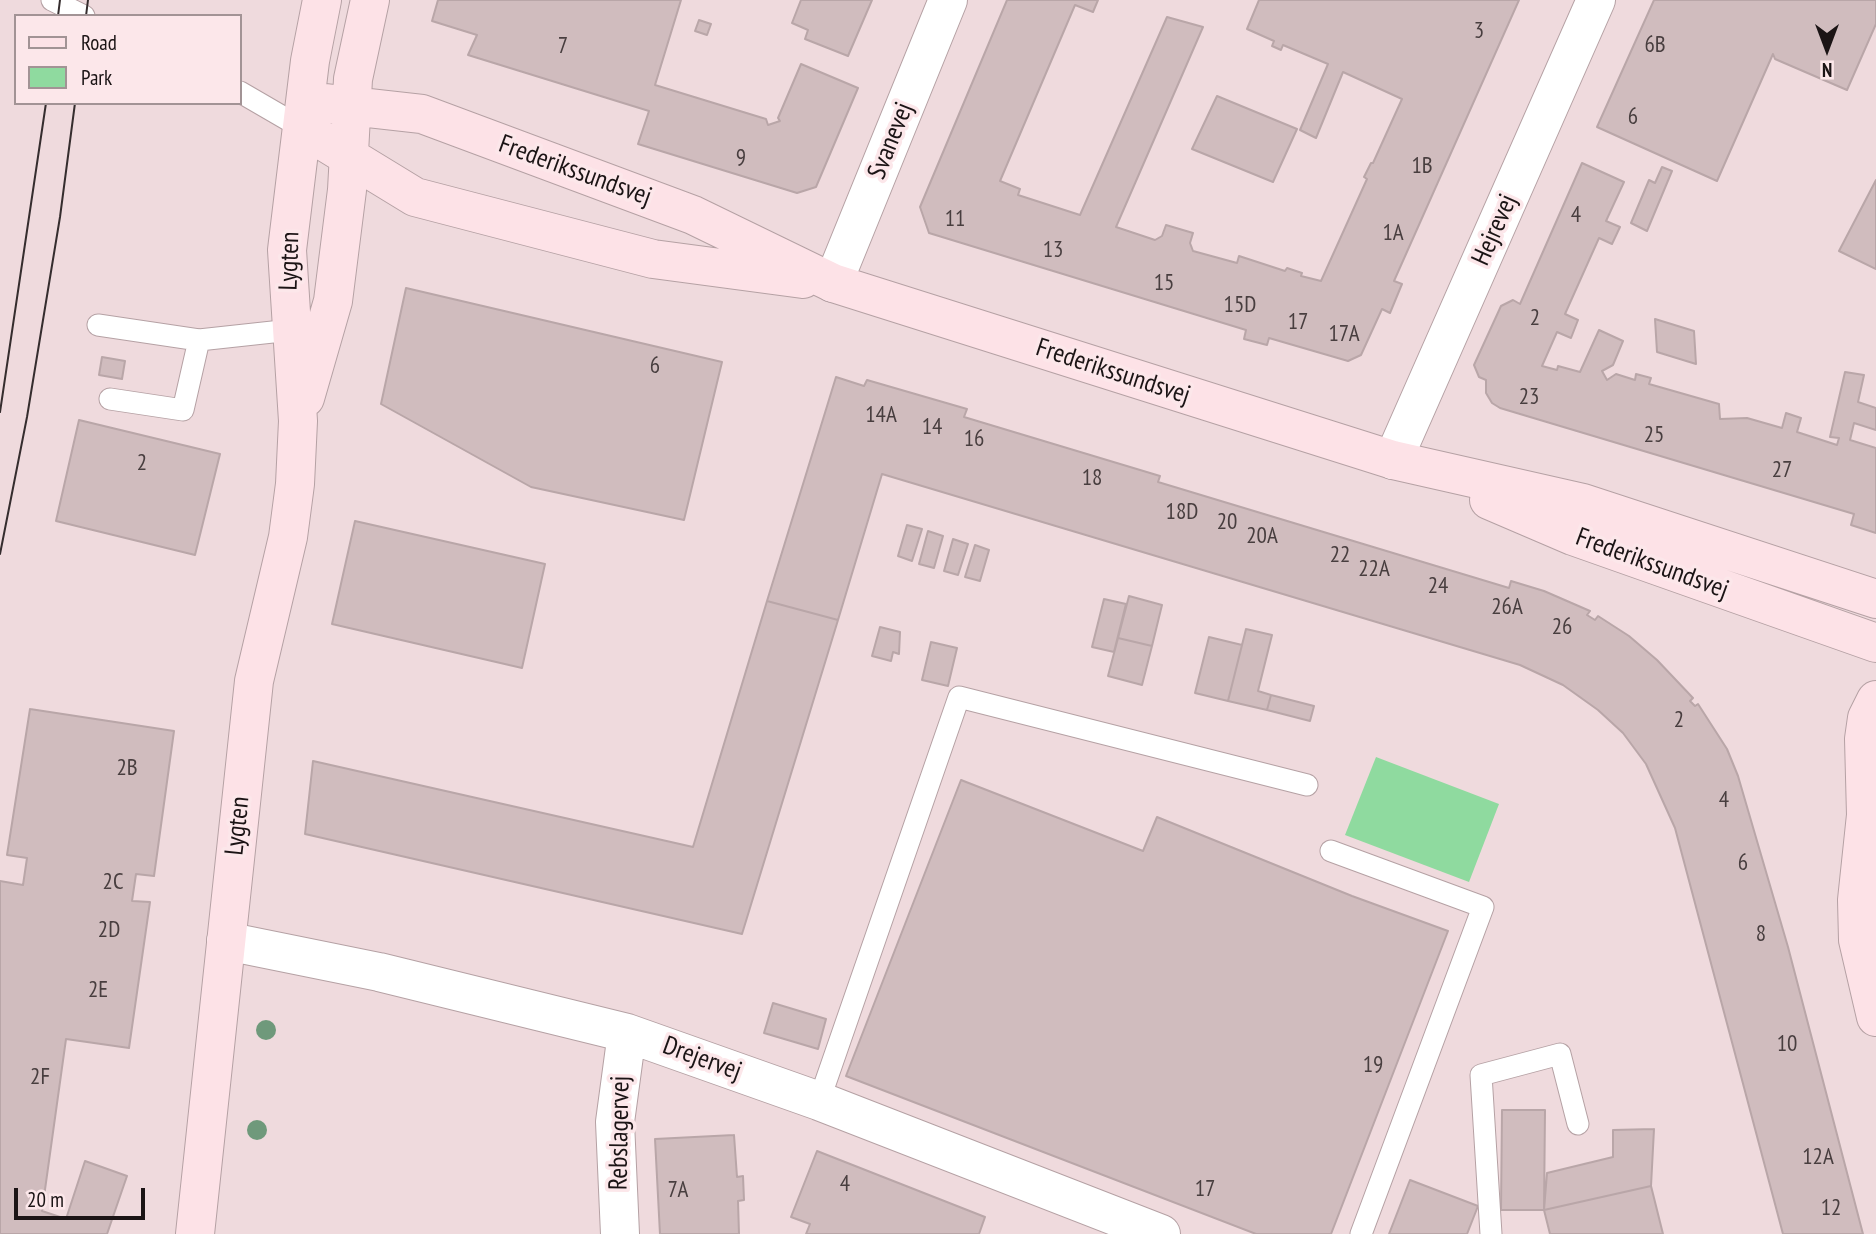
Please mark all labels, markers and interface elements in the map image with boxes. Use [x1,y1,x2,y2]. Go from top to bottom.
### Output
legend [14,14,242,105]
north arrow [1792,14,1862,84]
house number: 3 [1474,17,1484,45]
text: Road [81,29,117,56]
house number: 6B [1644,31,1666,59]
house number: 7 [558,32,568,60]
text: N [1822,58,1832,82]
text: Park [81,64,112,91]
street label: Svanevej [862,98,920,184]
house number: 6 [1628,103,1638,131]
street label: Frederikssundsvej [494,129,656,213]
house number: 9 [736,144,746,172]
house number: 1B [1411,152,1433,180]
street label: Hejrevej [1466,190,1524,270]
house number: 4 [1571,201,1581,229]
house number: 11 [945,205,965,233]
house number: 1A [1382,219,1404,247]
street label: Lygten [273,231,307,291]
house number: 13 [1043,236,1063,264]
house number: 15 [1154,269,1174,297]
house number: 15D [1224,291,1256,319]
house number: 2 [1530,304,1540,332]
house number: 17 [1288,308,1308,336]
house number: 17A [1328,320,1360,348]
street label: Frederikssundsvej [1032,332,1194,412]
house number: 6 [650,352,660,380]
house number: 23 [1519,383,1539,411]
house number: 14A [865,401,897,429]
house number: 14 [922,413,942,441]
house number: 25 [1644,421,1664,449]
house number: 16 [964,425,984,453]
house number: 2 [137,449,147,477]
house number: 27 [1772,456,1792,484]
house number: 18 [1082,464,1102,492]
house number: 18D [1166,498,1198,526]
house number: 20 [1217,508,1237,536]
house number: 20A [1246,522,1278,550]
street label: Frederikssundsvej [1571,522,1733,606]
house number: 22 [1330,541,1350,569]
house number: 22A [1358,555,1390,583]
house number: 24 [1428,572,1448,600]
house number: 26A [1491,593,1523,621]
house number: 26 [1552,613,1572,641]
house number: 2 [1674,706,1684,734]
house number: 2B [116,754,138,782]
house number: 4 [1719,786,1729,814]
street label: Lygten [219,795,257,857]
house number: 6 [1738,849,1748,877]
house number: 2C [103,868,123,896]
house number: 2D [98,916,120,944]
house number: 8 [1756,920,1766,948]
house number: 2E [88,976,108,1004]
street label: Drejervej [658,1030,746,1088]
house number: 10 [1777,1030,1797,1058]
house number: 19 [1363,1051,1383,1079]
house number: 2F [30,1063,50,1091]
street label: Rebslagervej [603,1076,637,1190]
house number: 12A [1802,1143,1834,1171]
house number: 4 [840,1170,850,1198]
scale bar [18,1174,149,1218]
house number: 17 [1195,1175,1215,1203]
house number: 7A [668,1176,688,1204]
text: 20 m [27,1186,64,1213]
house number: 12 [1821,1194,1841,1222]

